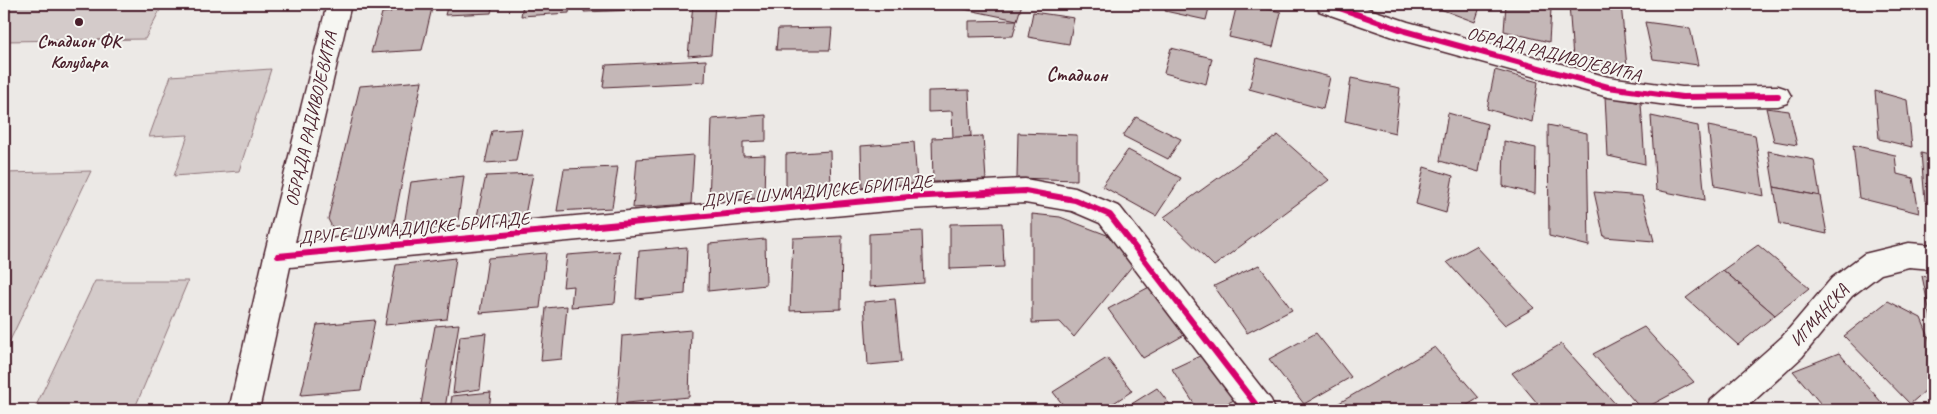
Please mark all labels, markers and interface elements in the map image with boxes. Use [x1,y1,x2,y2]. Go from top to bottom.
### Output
marker: Стадион ФК Колубара [73,16,85,28]
street label: ОБРАДА РАДИВОЈЕВИЋА [1465,22,1644,86]
street label: ОБРАДА РАДИВОЈЕВИЋА [280,29,342,208]
place label: Стадион ФК Колубара [37,30,124,73]
district label: Стадион [1047,63,1109,87]
street label: ДРУГЕ ШУМАДИЈСКЕ БРИГАДЕ [701,170,936,212]
street label: ДРУГЕ ШУМАДИЈСКЕ БРИГАДЕ [298,207,533,249]
street label: ИГМАНСКА [1785,278,1854,351]

